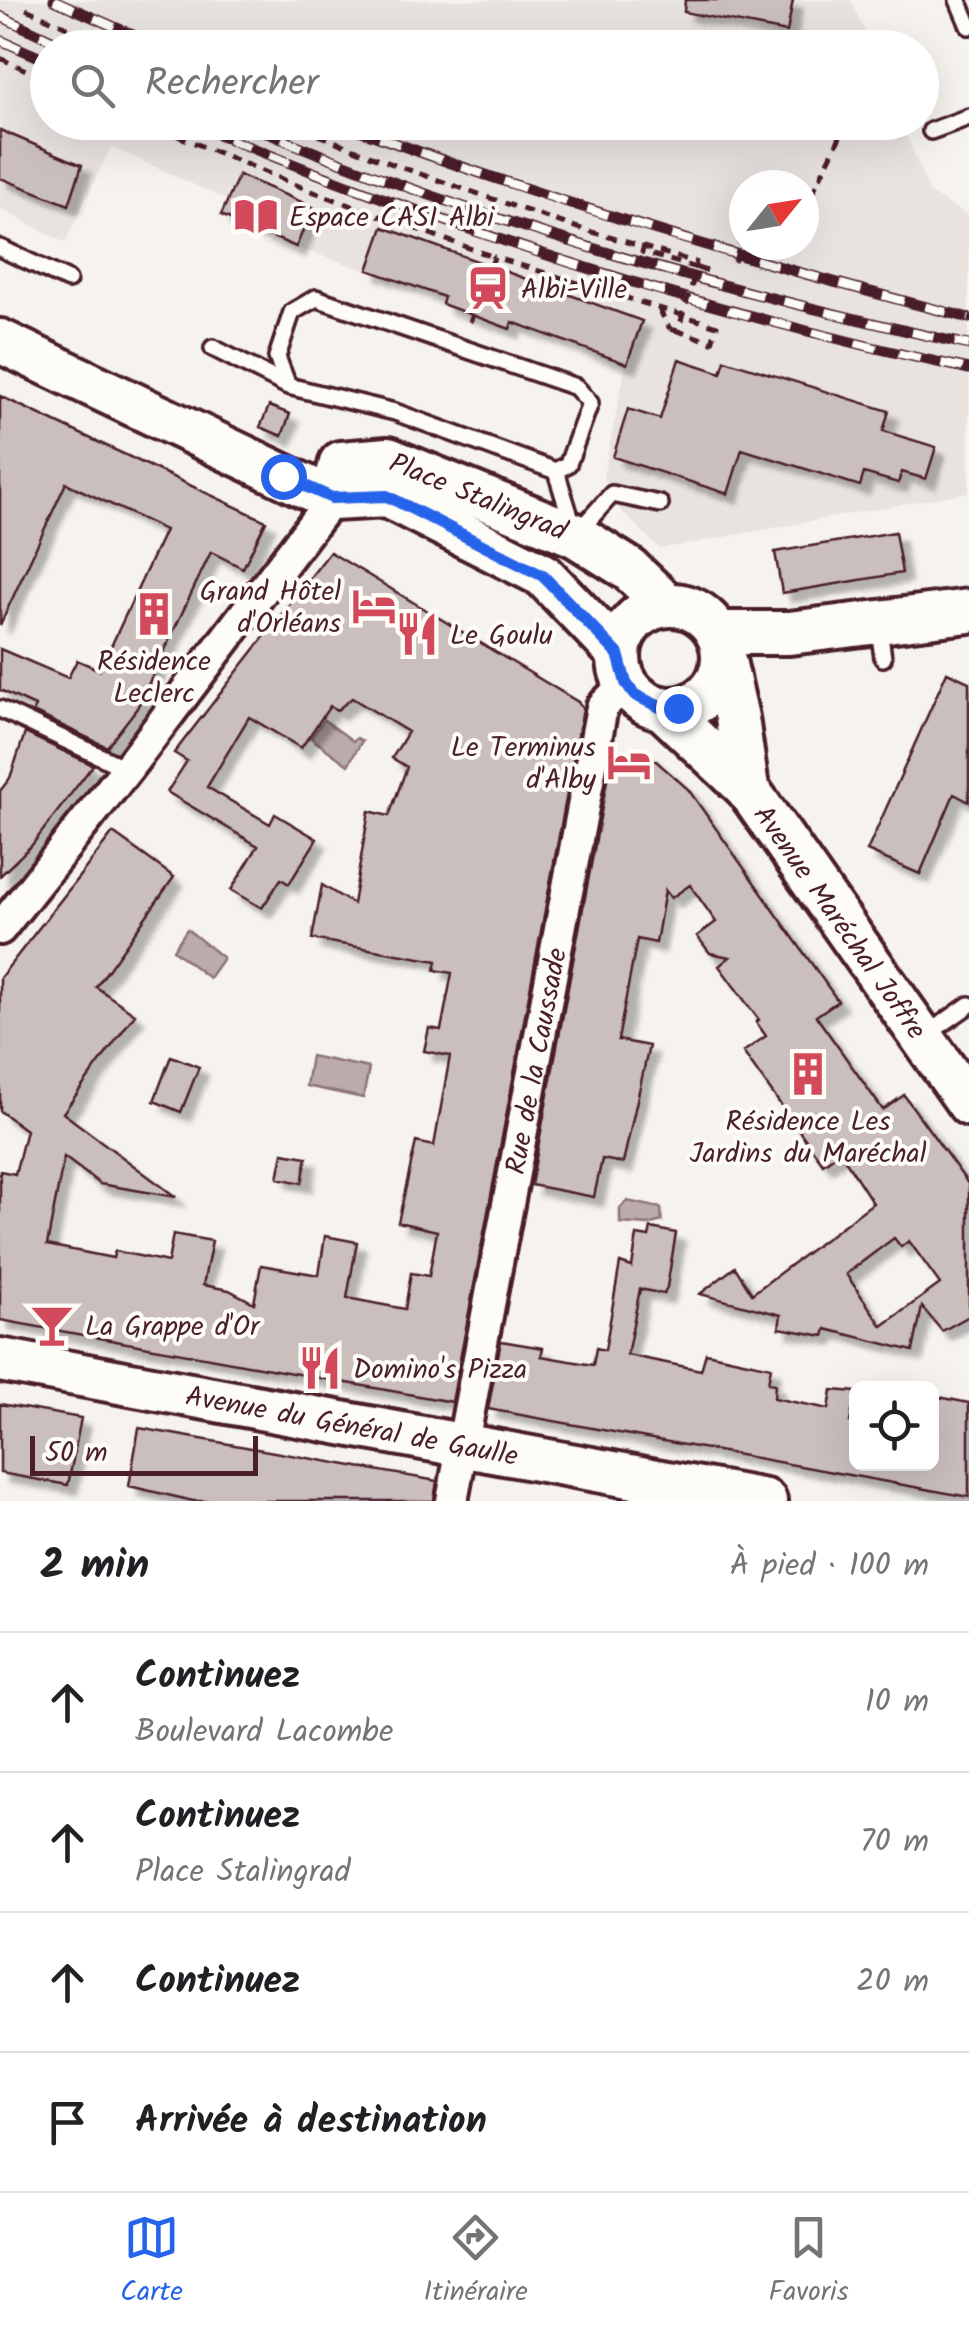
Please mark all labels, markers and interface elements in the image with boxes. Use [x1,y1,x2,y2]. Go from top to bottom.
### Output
search box [30,30,939,140]
text: Rechercher [145,55,318,115]
icon: search [65,58,120,113]
north arrow [729,170,819,260]
library icon: Espace CASI Albi [232,192,280,240]
place label: Espace CASI Albi [289,196,495,241]
station icon: Albi-Ville [464,264,512,312]
place label: Albi-Ville [521,268,627,313]
street label: Place Stalingrad [382,442,574,555]
route start [261,454,307,500]
place label: Grand Hôtel d'Orléans [200,570,341,647]
hotel icon: Grand Hôtel d'Orléans [350,582,398,630]
building icon: Résidence Leclerc [130,590,178,638]
restaurant icon: Le Goulu [393,610,441,658]
place label: Le Goulu [450,614,553,659]
place label: Résidence Leclerc [97,640,211,717]
route end [656,686,702,732]
place label: Le Terminus d'Alby [451,726,597,803]
hotel icon: Le Terminus d'Alby [605,738,653,786]
street label: Avenue Maréchal Joffre [741,796,937,1050]
street label: Rue de la Caussade [494,944,581,1178]
building icon: Résidence Les Jardins du Maréchal [784,1050,832,1098]
place label: Résidence Les Jardins du Maréchal [689,1100,927,1177]
bar icon: La Grappe d'Or [28,1301,76,1349]
place label: La Grappe d'Or [85,1305,261,1350]
restaurant icon: Domino's Pizza [296,1344,344,1392]
place label: Domino's Pizza [353,1348,527,1393]
street label: Avenue du Général de Gaulle [182,1375,522,1480]
map controls [849,1381,939,1471]
button: locate [849,1381,939,1471]
scale bar [30,1431,258,1476]
text: 50 m [45,1431,108,1476]
text: 2 min [40,1533,149,1600]
text: À pied · 100 m [730,1541,929,1592]
text: Continuez [135,1647,300,1707]
icon: ahead [40,1675,95,1730]
text: 10 m [865,1677,929,1728]
text: Boulevard Lacombe [135,1707,393,1758]
text: Continuez [135,1787,300,1847]
icon: ahead [40,1815,95,1870]
text: 70 m [860,1817,929,1868]
text: Place Stalingrad [135,1847,350,1898]
text: Continuez [135,1952,300,2012]
icon: ahead [40,1955,95,2010]
text: 20 m [856,1957,929,2008]
text: Arrivée à destination [135,2092,487,2152]
icon: arrive [40,2095,95,2150]
tab: Carte [120,2210,183,2315]
tab: Itinéraire [424,2210,528,2315]
tab: Favoris [769,2210,849,2315]

